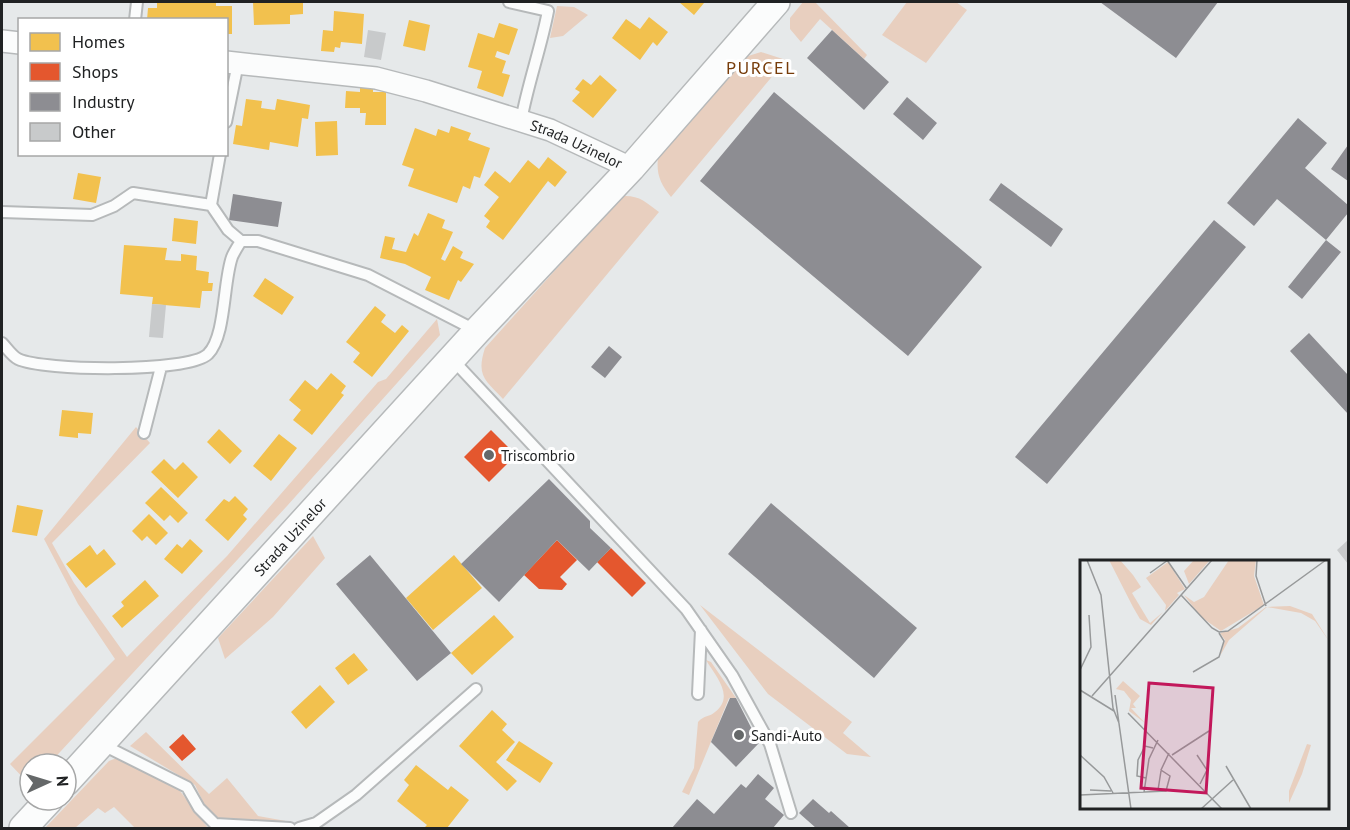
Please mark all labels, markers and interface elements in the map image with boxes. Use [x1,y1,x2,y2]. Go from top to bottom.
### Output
legend [18,18,228,156]
text: Homes [72,30,125,53]
district label: PURCEL [726,56,796,79]
text: Shops [72,60,118,83]
text: Industry [72,90,135,113]
street label: Strada Uzinelor [528,115,626,172]
text: Other [72,120,116,143]
place label: Triscombrio [501,446,575,465]
marker: Triscombrio [482,448,496,462]
street label: Strada Uzinelor [249,494,330,580]
inset map [1080,560,1329,809]
place label: Sandi-Auto [751,726,822,745]
marker: Sandi-Auto [732,728,746,742]
north arrow [18,752,78,812]
text: N [53,775,73,787]

